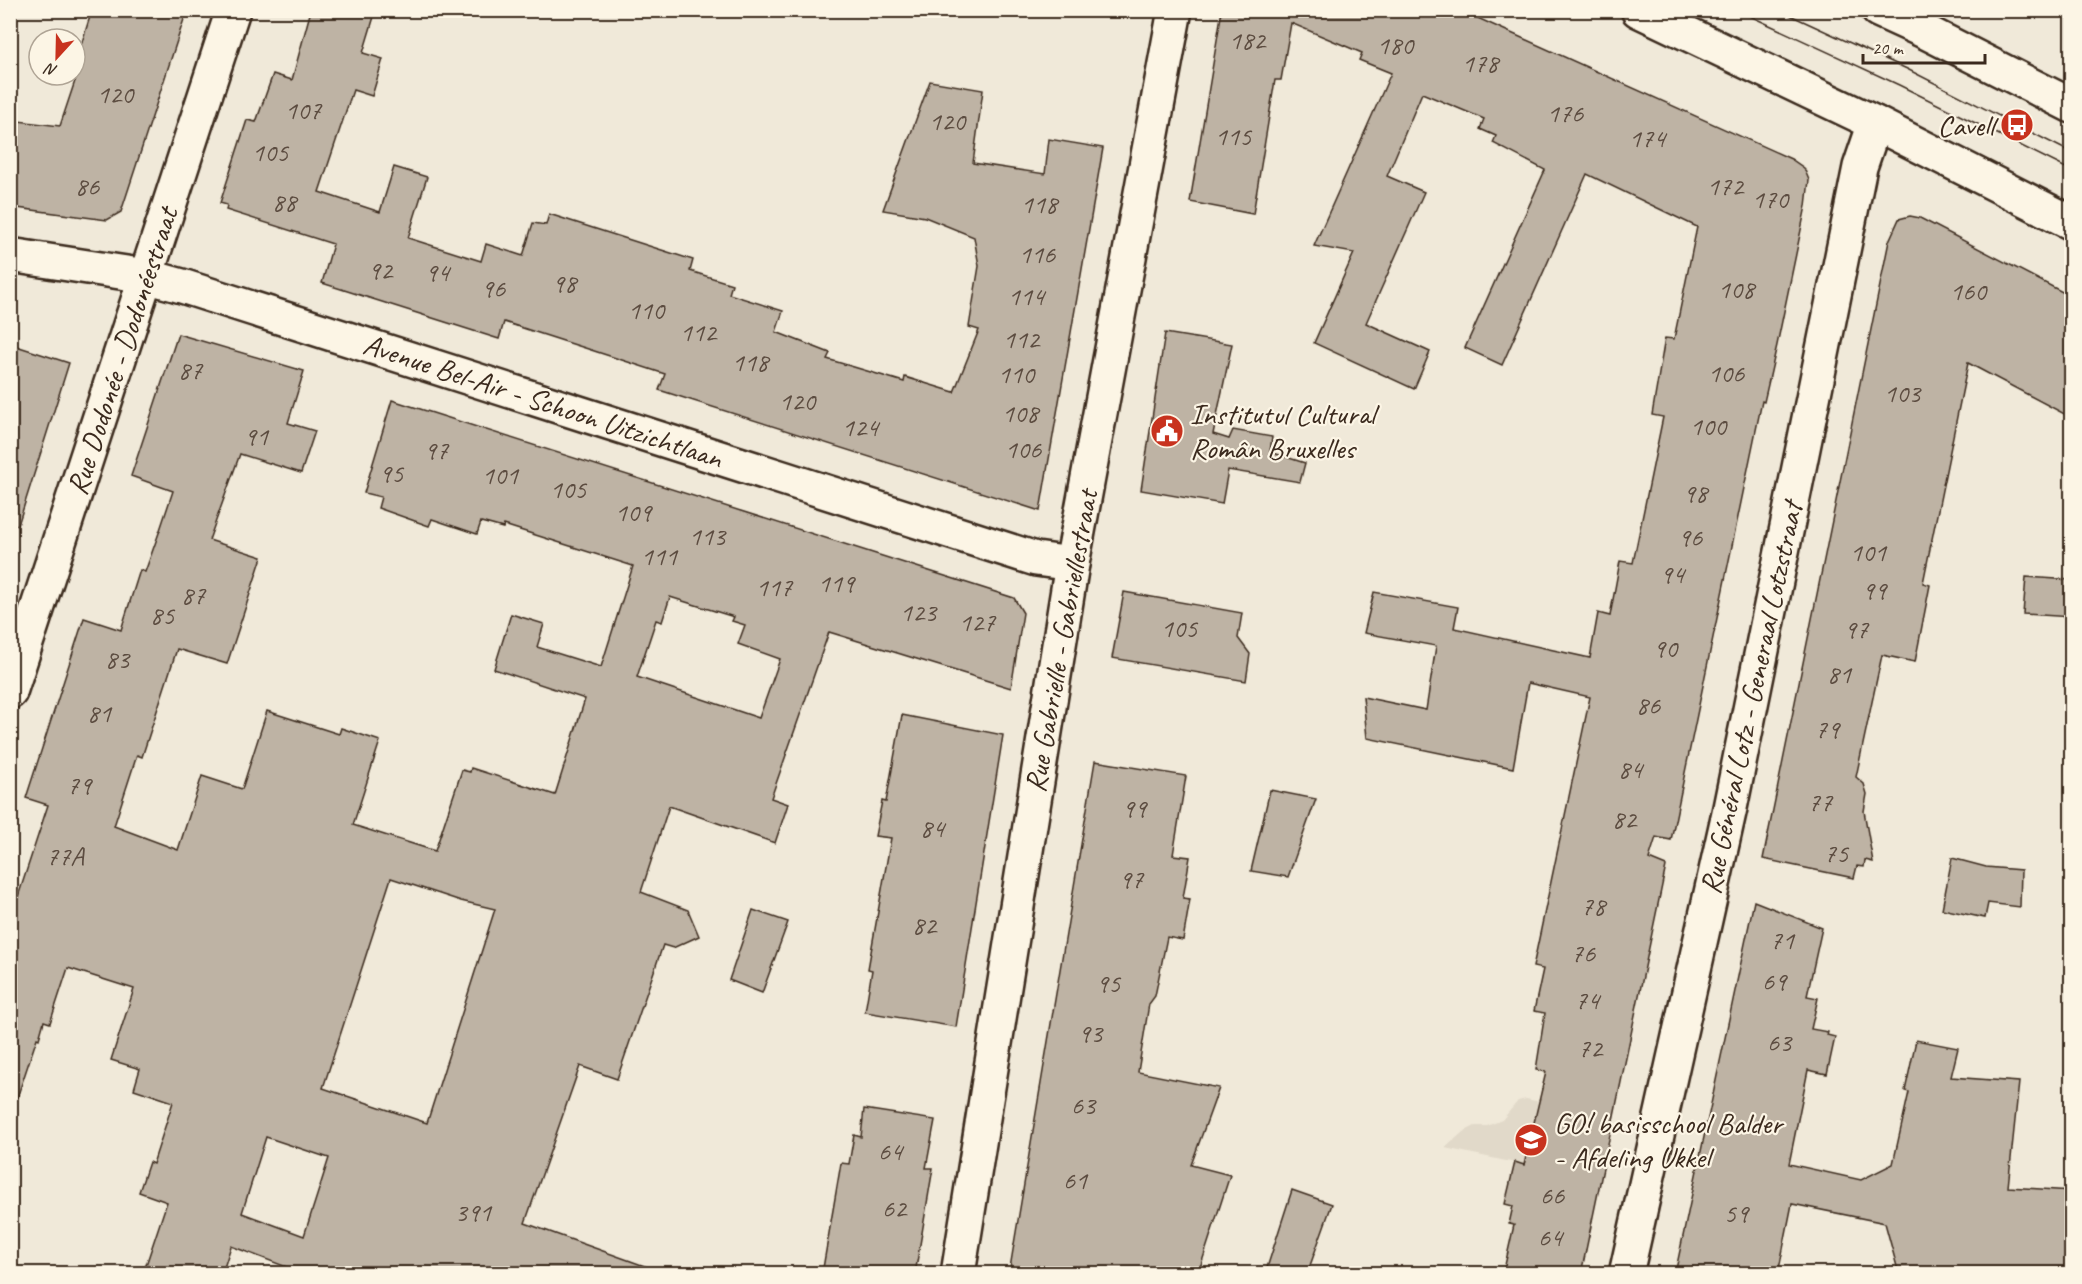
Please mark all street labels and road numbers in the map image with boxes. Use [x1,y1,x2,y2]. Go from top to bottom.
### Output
street label: Rue Dodonée - Dodonéestraat [58,200,187,499]
street label: Avenue Bel-Air - Schoon Uitzichtlaan [359,325,729,478]
street label: Rue Gabrielle - Gabriellestraat [1016,484,1107,795]
street label: Rue Général Lotz - Generaal Lotzstraat [1691,495,1812,897]

